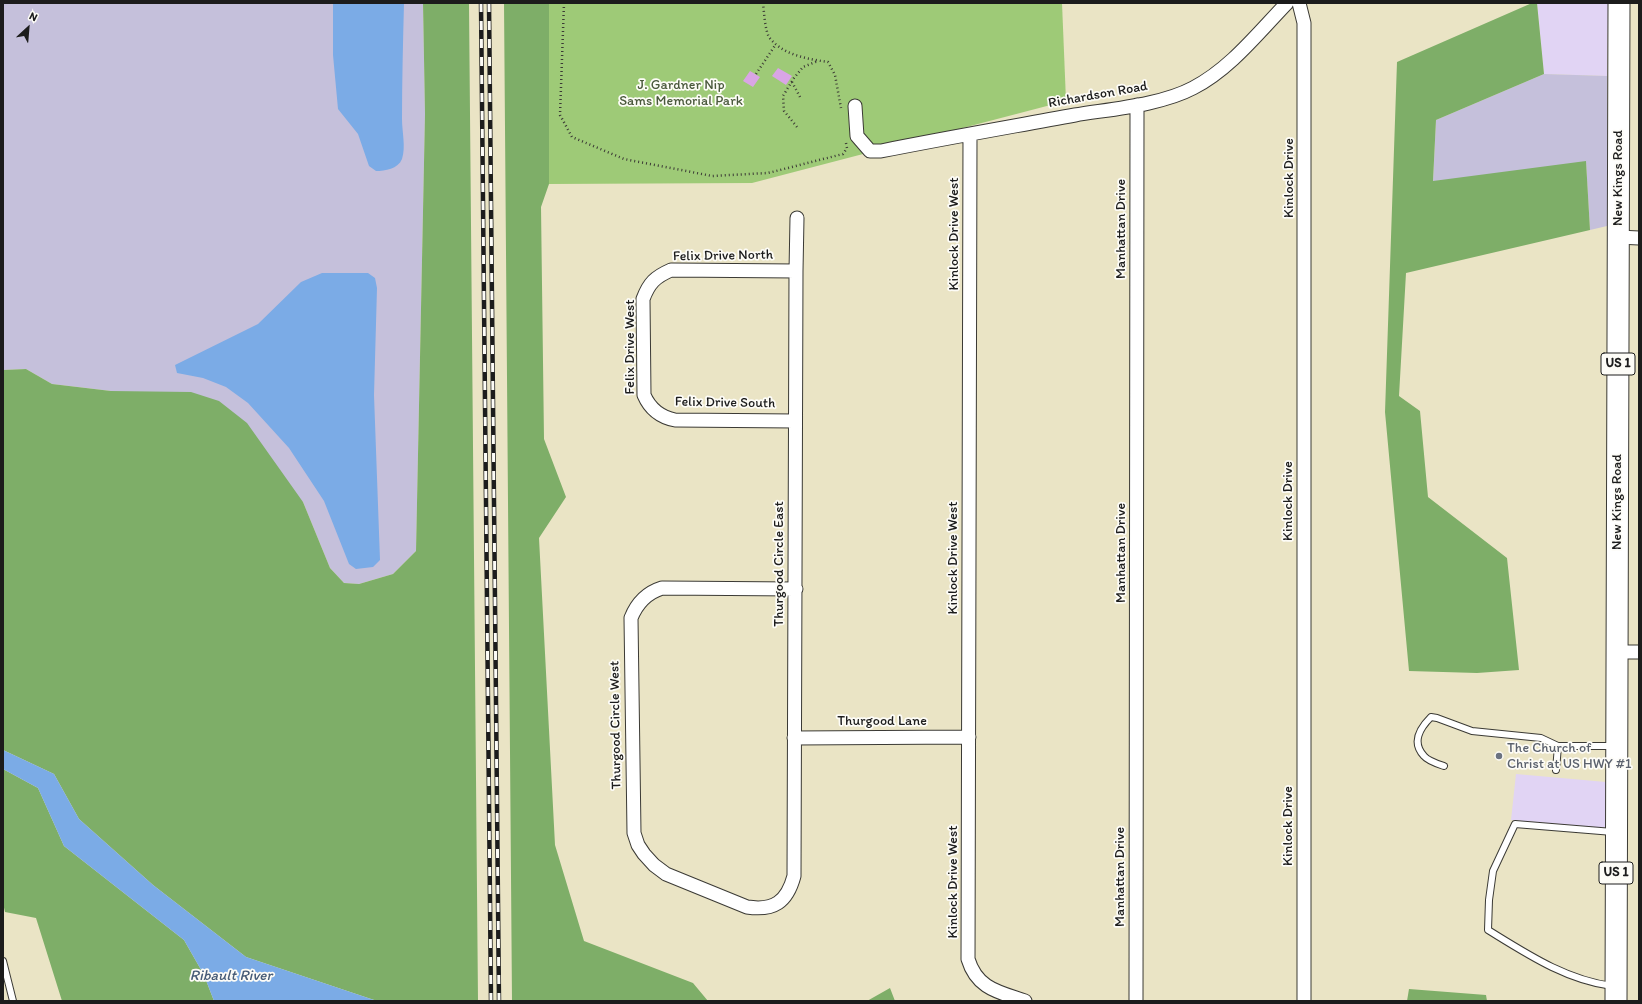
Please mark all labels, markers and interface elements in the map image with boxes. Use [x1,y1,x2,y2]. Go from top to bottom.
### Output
north arrow [8,8,48,48]
text: N [27,9,40,24]
park label: J. Gardner Nip Sams Memorial Park [619,77,743,110]
street label: Richardson Road [1047,78,1149,112]
street label: New Kings Road [1610,130,1626,226]
street label: Kinlock Drive [1281,138,1297,218]
street label: Kinlock Drive West [946,178,962,290]
street label: Manhattan Drive [1113,179,1129,279]
street label: Felix Drive North [673,247,773,265]
street label: Felix Drive West [622,299,638,395]
road number: US 1 [1601,353,1635,375]
street label: Felix Drive South [675,394,775,412]
street label: New Kings Road [1609,454,1625,550]
street label: Kinlock Drive [1280,461,1296,541]
street label: Thurgood Circle East [771,501,787,627]
street label: Kinlock Drive West [945,502,961,614]
street label: Manhattan Drive [1113,503,1129,603]
street label: Thurgood Circle West [606,661,626,789]
street label: Thurgood Lane [837,713,927,729]
place label: The Church of Christ at US HWY #1 [1507,740,1631,772]
marker: The Church of Christ at US HWY #1 [1494,751,1504,761]
street label: Kinlock Drive [1280,786,1296,866]
street label: Kinlock Drive West [945,826,961,938]
street label: Manhattan Drive [1112,827,1128,927]
road number: US 1 [1599,862,1633,884]
water label: Ribault River [190,967,272,985]

